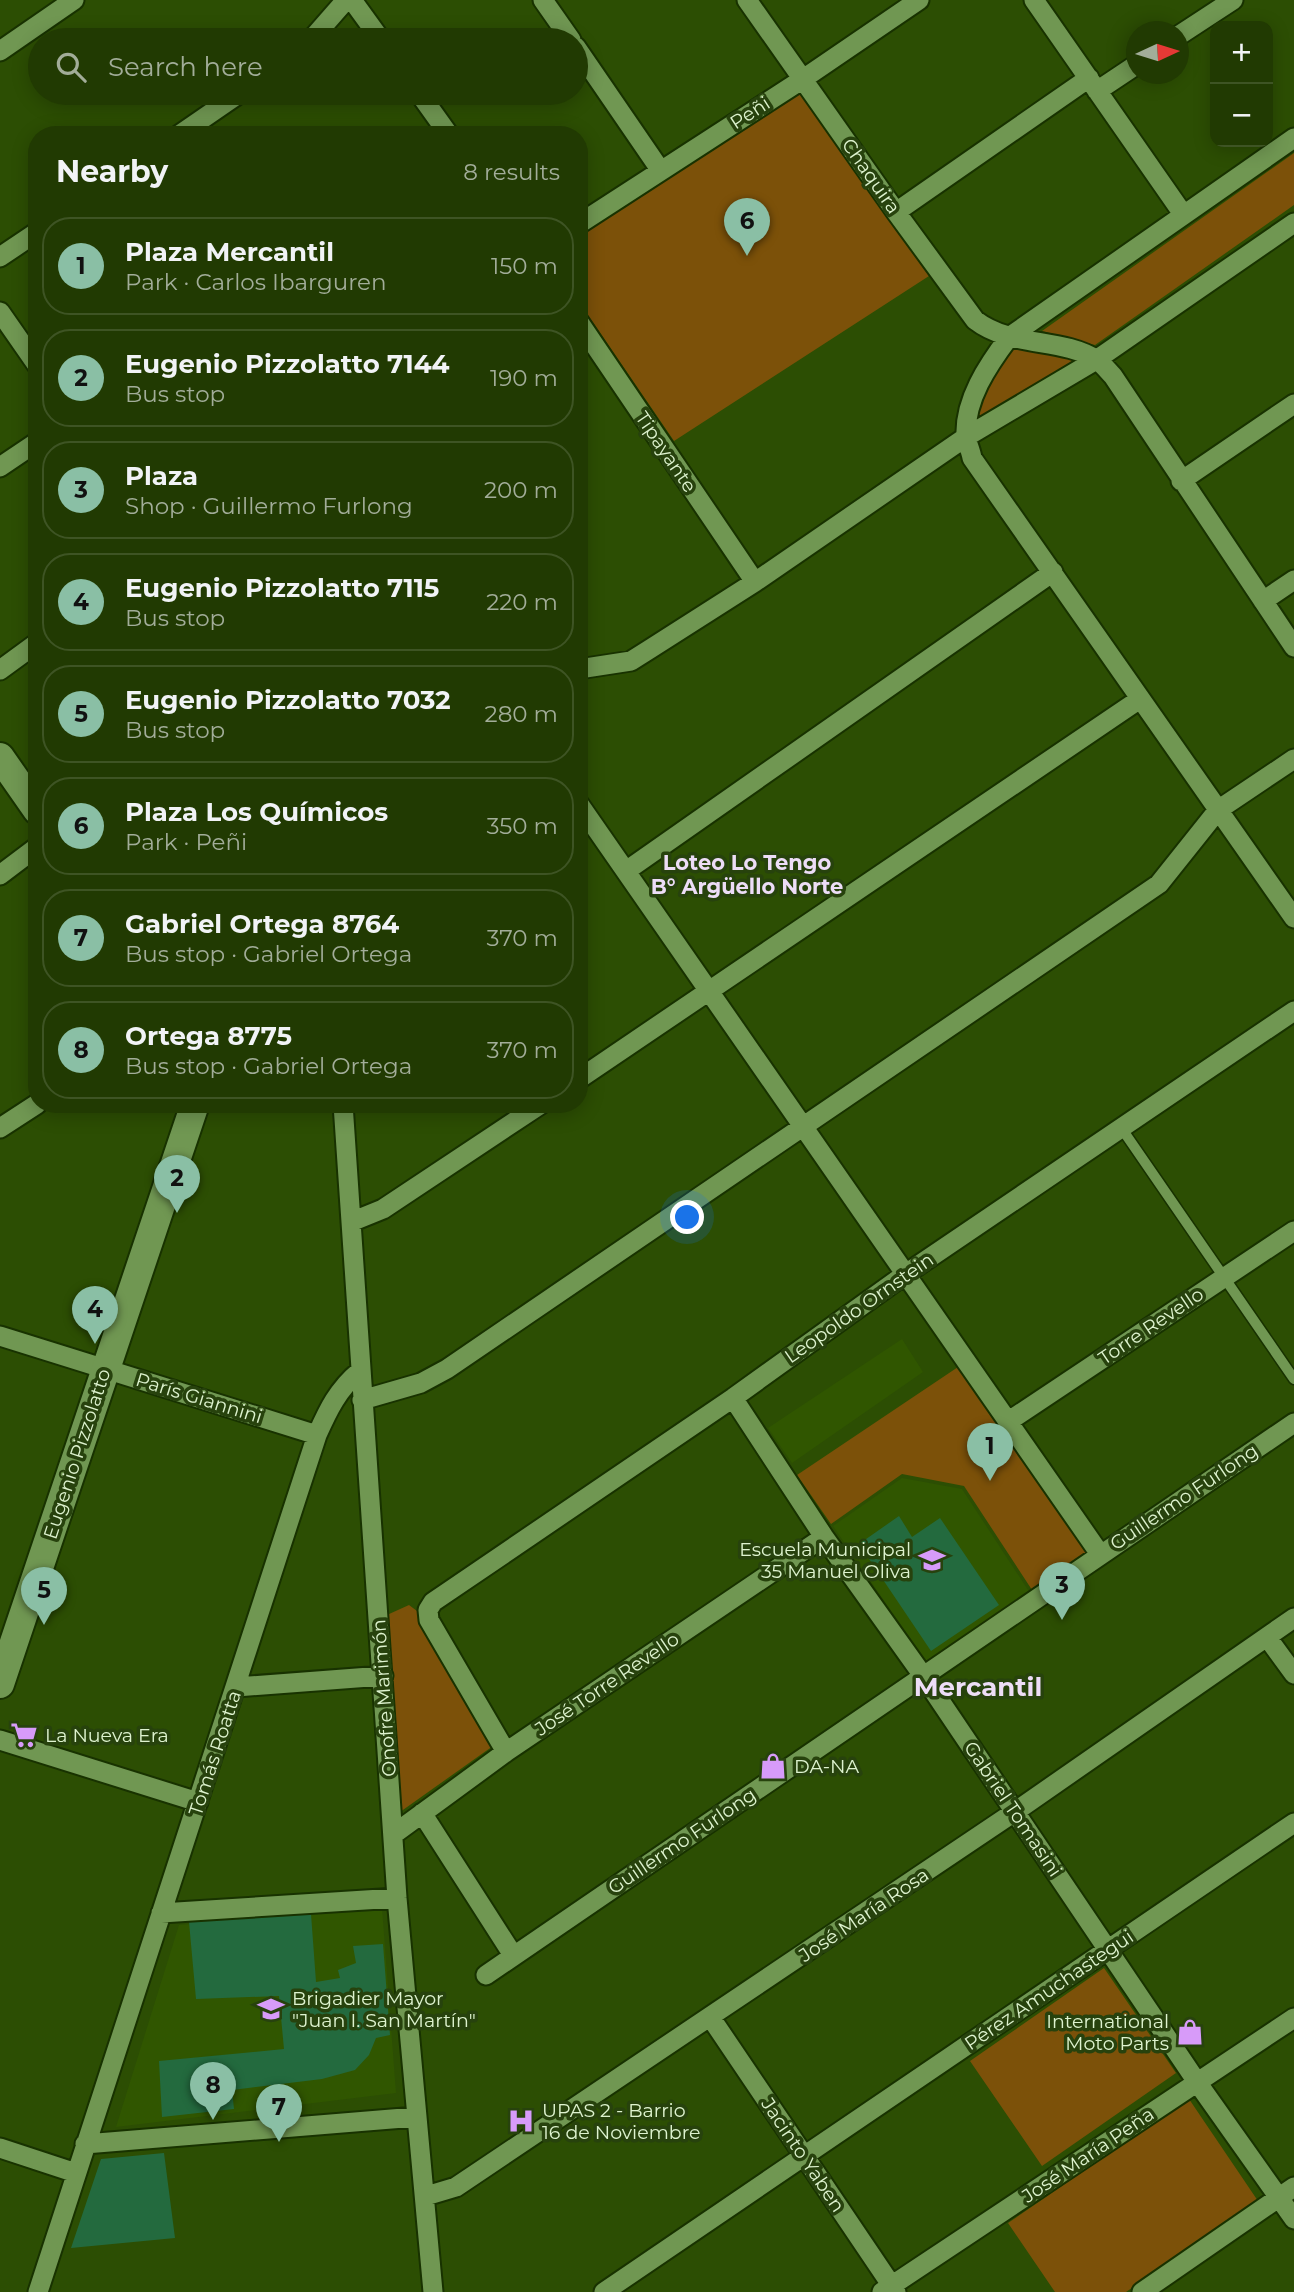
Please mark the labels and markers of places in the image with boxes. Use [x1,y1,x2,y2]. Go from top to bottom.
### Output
pin: 6 [724,198,770,256]
pin: 2 [154,1155,200,1213]
pin: 4 [72,1286,118,1344]
pin: 1 [967,1423,1013,1481]
place label: Escuela Municipal 35 Manuel Oliva [739,1538,911,1583]
school or university icon: Escuela Municipal 35 Manuel Oliva [917,1545,947,1575]
pin: 3 [1039,1562,1085,1620]
pin: 5 [21,1567,67,1625]
supermarket icon: La Nueva Era [9,1720,39,1750]
place label: La Nueva Era [45,1724,169,1747]
shop icon: DA-NA [758,1751,788,1781]
place label: DA-NA [794,1755,860,1778]
place label: Brigadier Mayor "Juan I. San Martín" [292,1987,476,2032]
school or university icon: Brigadier Mayor "Juan I. San Martín" [256,1994,286,2024]
place label: International Moto Parts [1046,2010,1169,2055]
shop icon: International Moto Parts [1175,2017,1205,2047]
pin: 8 [190,2062,236,2120]
pin: 7 [256,2084,302,2142]
place label: UPAS 2 - Barrio 16 de Noviembre [542,2099,701,2144]
hospital icon: UPAS 2 - Barrio 16 de Noviembre [506,2106,536,2136]

